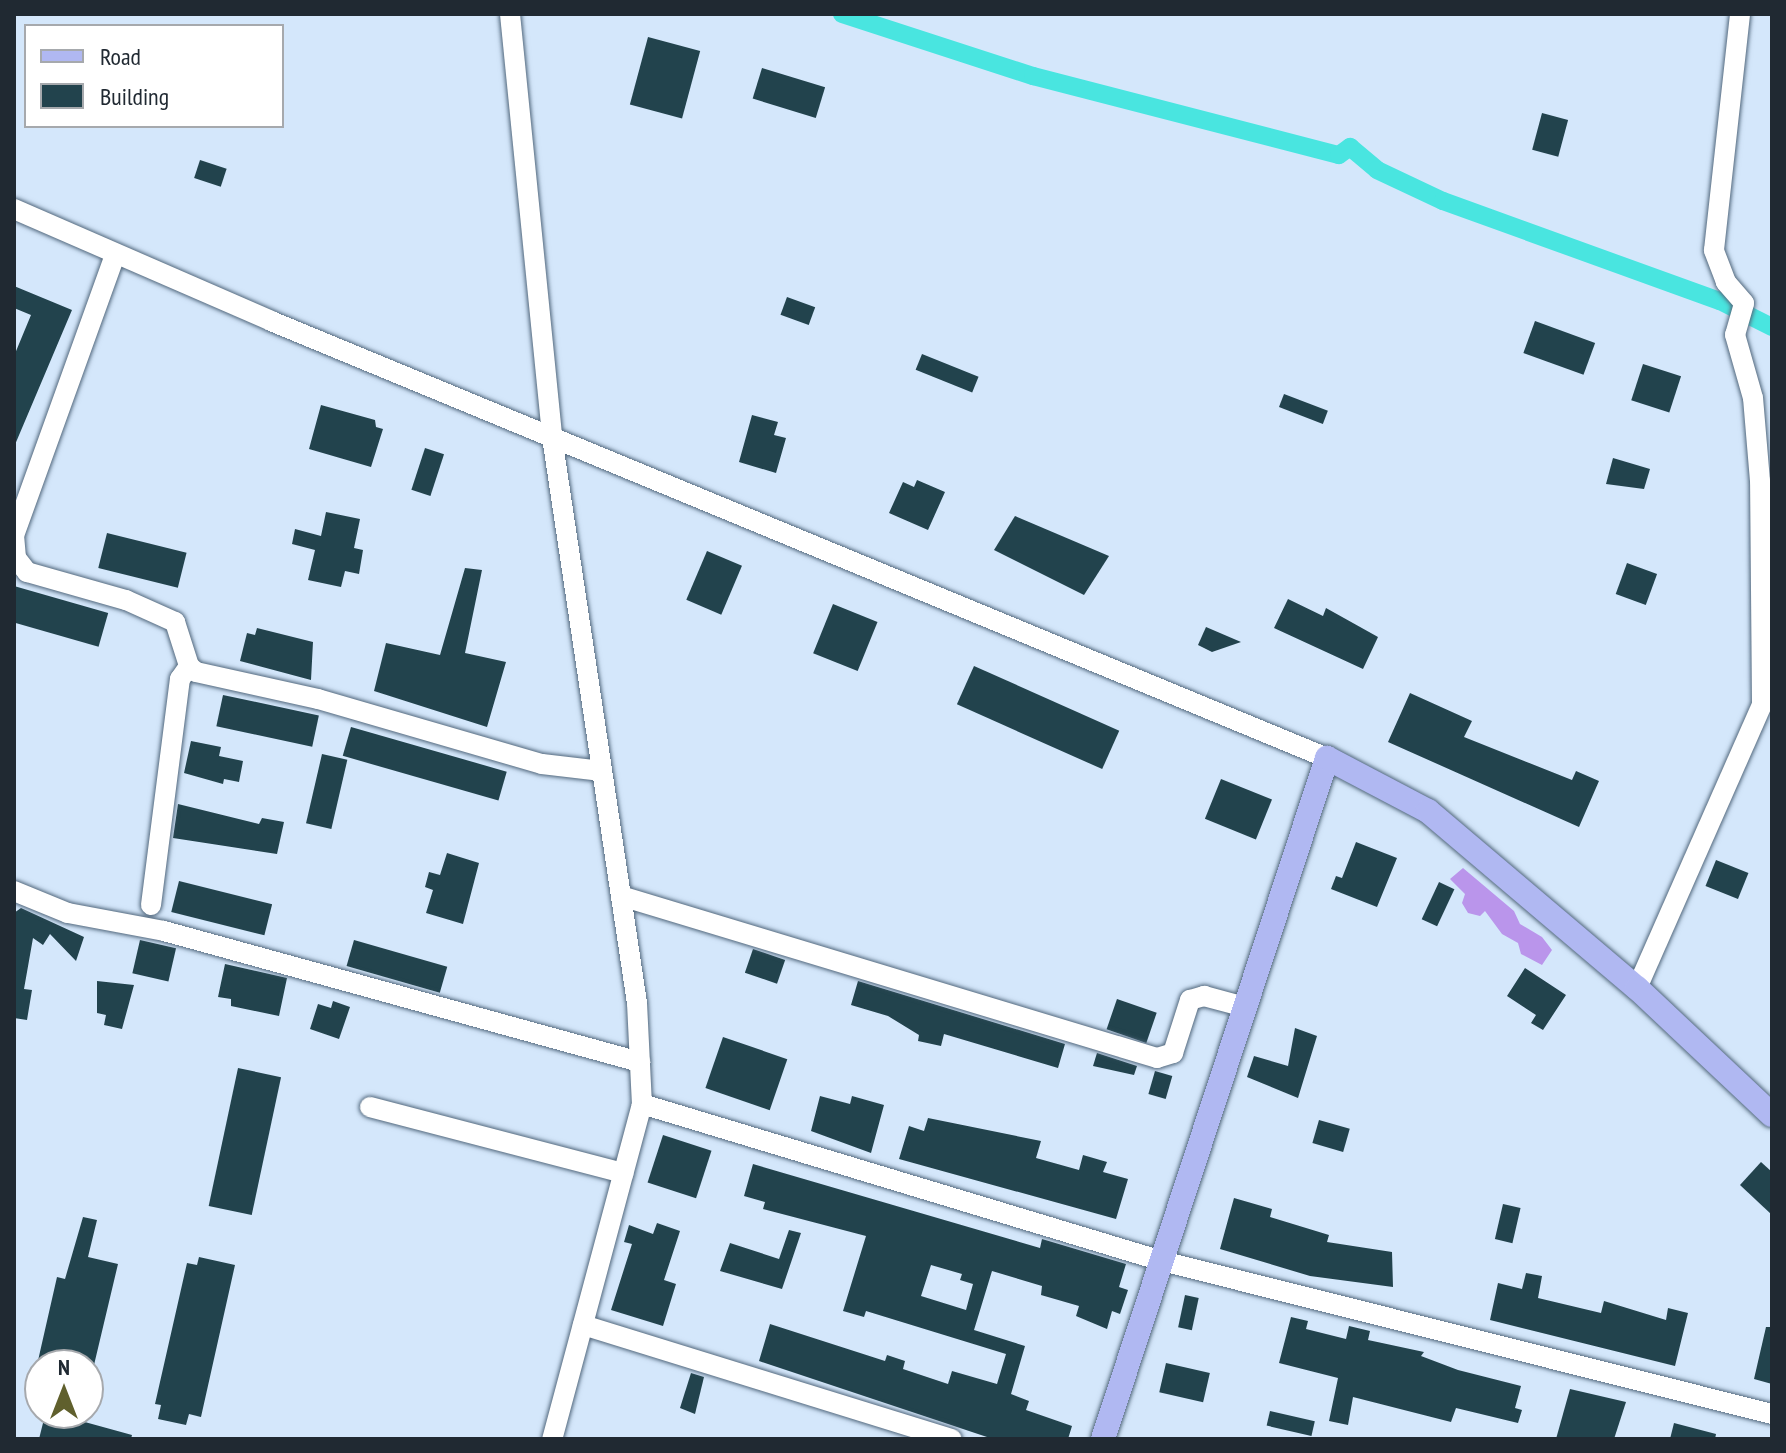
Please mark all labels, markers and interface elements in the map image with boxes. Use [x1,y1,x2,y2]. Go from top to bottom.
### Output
legend [24,24,284,128]
text: Road [100,41,141,72]
text: Building [100,81,169,112]
north arrow [24,1349,104,1429]
text: N [58,1353,70,1381]

